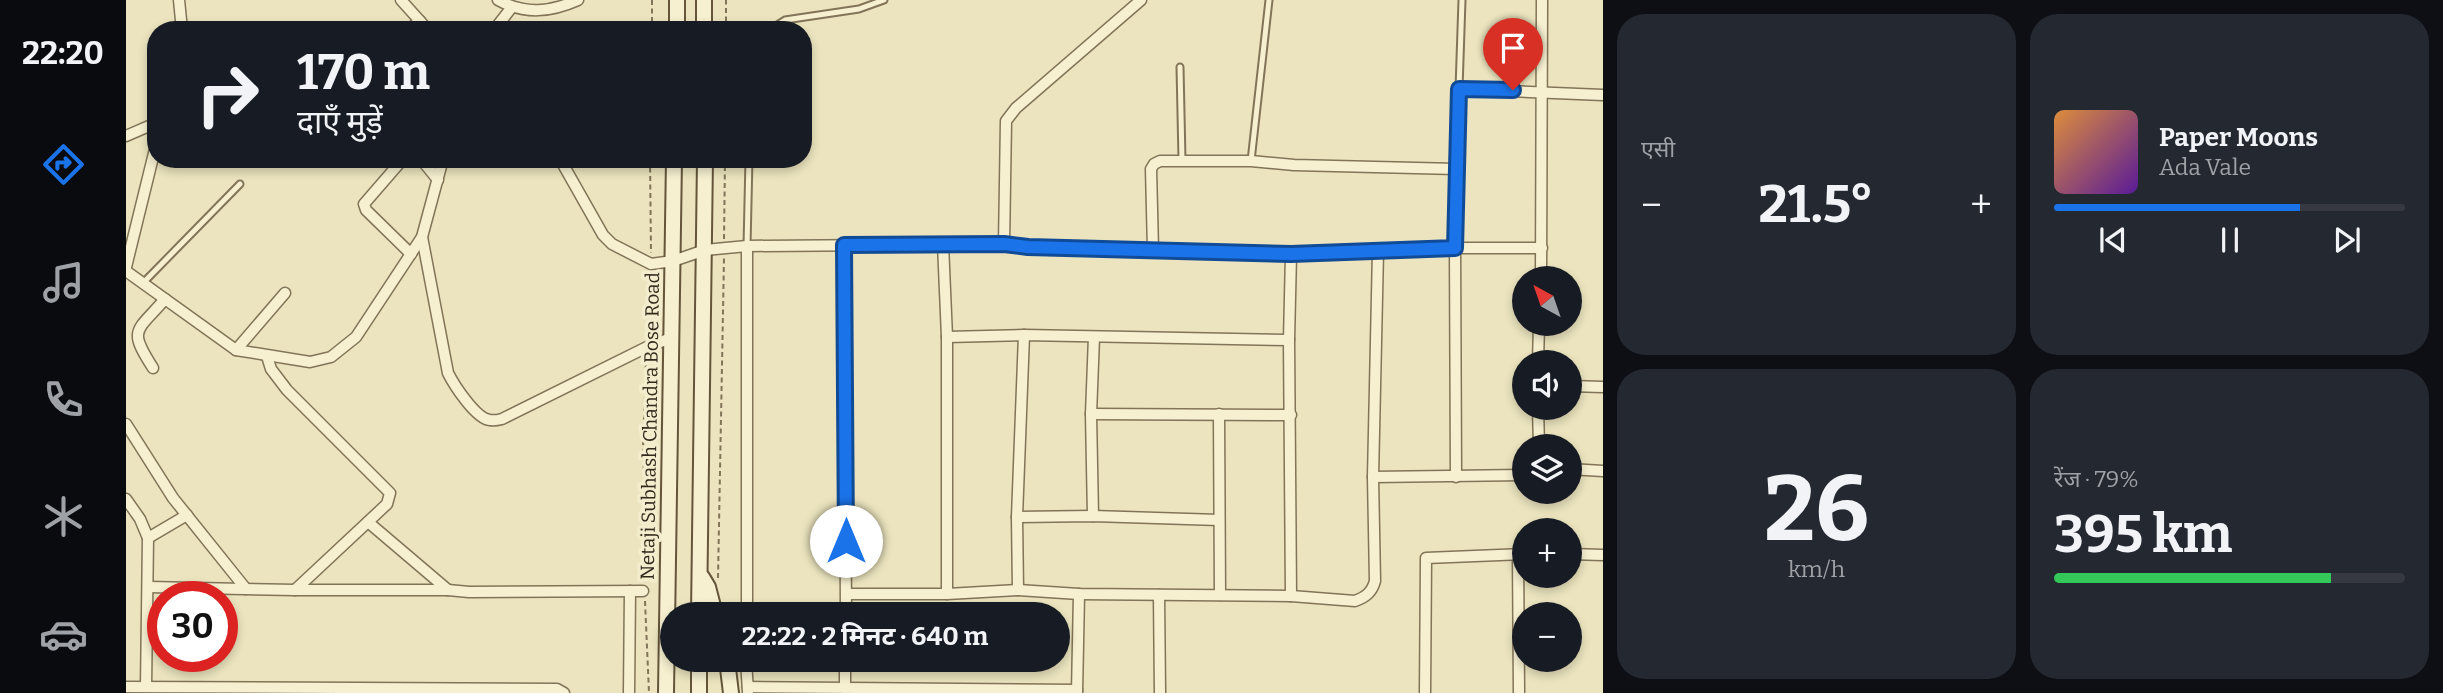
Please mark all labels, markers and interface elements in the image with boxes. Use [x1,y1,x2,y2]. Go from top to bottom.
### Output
pin [1483,18,1543,90]
icon: arrive [1494,29,1532,67]
text: 22:20 [22,34,104,72]
text: 170 m [297,43,430,102]
icon: right [182,49,273,140]
text: दाएँ मुड़ें [297,103,383,141]
text: Paper Moons [2159,122,2318,153]
text: एसी [1641,135,1675,163]
icon: directions [39,140,88,189]
text: Ada Vale [2159,153,2251,181]
text: 21.5° [1759,173,1874,236]
text: − [1641,182,1662,228]
text: + [1970,182,1992,228]
icon: previous [2094,221,2132,259]
icon: pause [2211,221,2249,259]
icon: next [2328,221,2366,259]
icon: music [39,258,88,307]
north arrow [1512,266,1582,336]
map controls [1512,266,1582,672]
street label: Netaji Subhash Chandra Bose Road [636,272,664,580]
button: sound [1512,350,1582,420]
icon: phone [39,375,88,424]
button: layers [1512,434,1582,504]
text: 26 [1764,455,1869,564]
text: रेंज · 79% [2054,465,2139,493]
icon: climate [39,492,88,541]
text: 395 km [2054,503,2232,566]
position arrow [809,504,883,578]
button: + [1512,518,1582,588]
text: km/h [1788,555,1845,583]
speed limit sign: 30 [147,581,238,672]
button: − [1512,602,1582,672]
icon: car [39,610,88,659]
text: 22:22 · 2 मिनट · 640 m [742,621,988,652]

